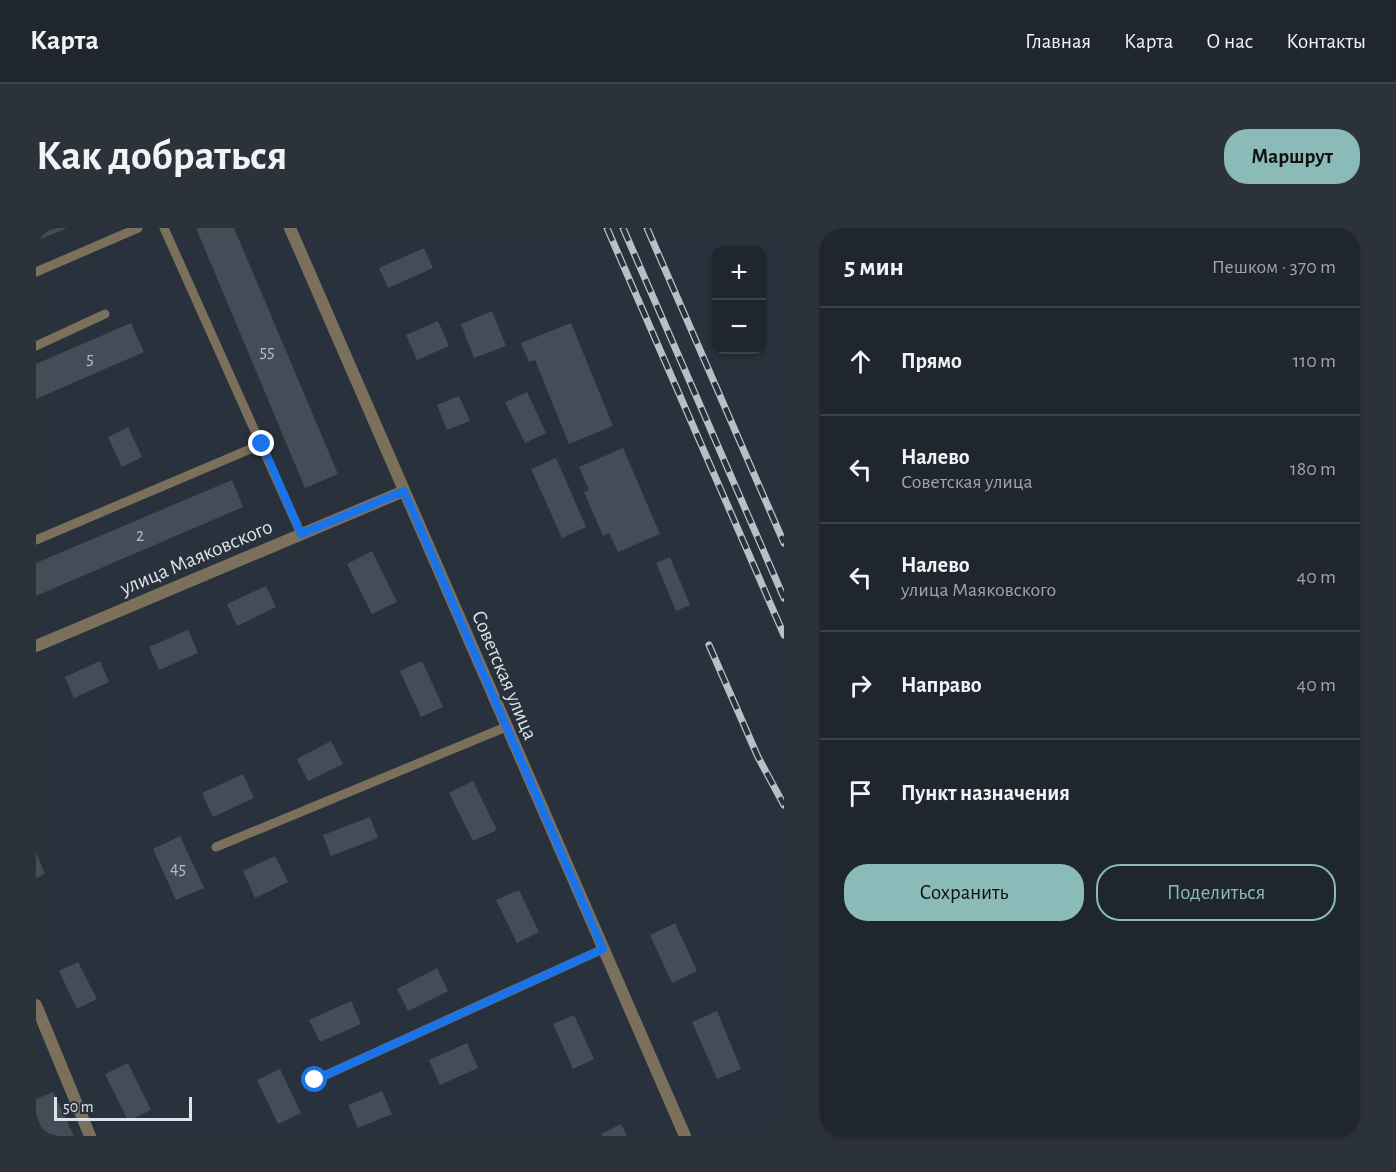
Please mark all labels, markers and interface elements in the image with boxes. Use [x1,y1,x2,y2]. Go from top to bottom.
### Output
text: Карта [30,27,99,55]
text: Главная [1025,31,1091,52]
text: Карта [1124,31,1173,52]
text: О нас [1206,31,1253,52]
text: Контакты [1286,31,1366,52]
button: Маршрут [1224,129,1360,184]
text: Как добраться [36,135,287,177]
map controls [712,246,766,354]
button: + [712,246,766,300]
text: 5 мин [844,254,904,280]
text: Пешком · 370 m [1212,257,1336,277]
button: − [712,300,766,354]
house number: 55 [259,343,275,361]
icon: ahead [844,345,877,378]
house number: 5 [86,350,94,368]
text: Прямо [901,350,962,372]
text: 110 m [1292,351,1336,371]
route end [248,430,274,456]
text: Налево [901,446,970,468]
icon: left [844,453,877,486]
text: 180 m [1290,459,1336,479]
text: Советская улица [901,472,1033,492]
street label: улица Маяковского [116,516,275,599]
house number: 2 [136,527,144,545]
text: Налево [901,554,970,576]
icon: left [844,561,877,594]
text: 40 m [1297,567,1336,587]
text: улица Маяковского [901,580,1056,600]
street label: Советская улица [468,607,541,743]
icon: right [844,669,877,702]
text: Направо [901,674,982,696]
text: 40 m [1297,675,1336,695]
icon: arrive [844,777,877,810]
text: Пункт назначения [901,782,1070,804]
house number: 45 [170,860,186,878]
button: Сохранить [844,864,1084,921]
button: Поделиться [1096,864,1336,921]
route start [301,1066,327,1092]
scale bar [54,1094,192,1122]
text: 50 m [63,1099,94,1115]

